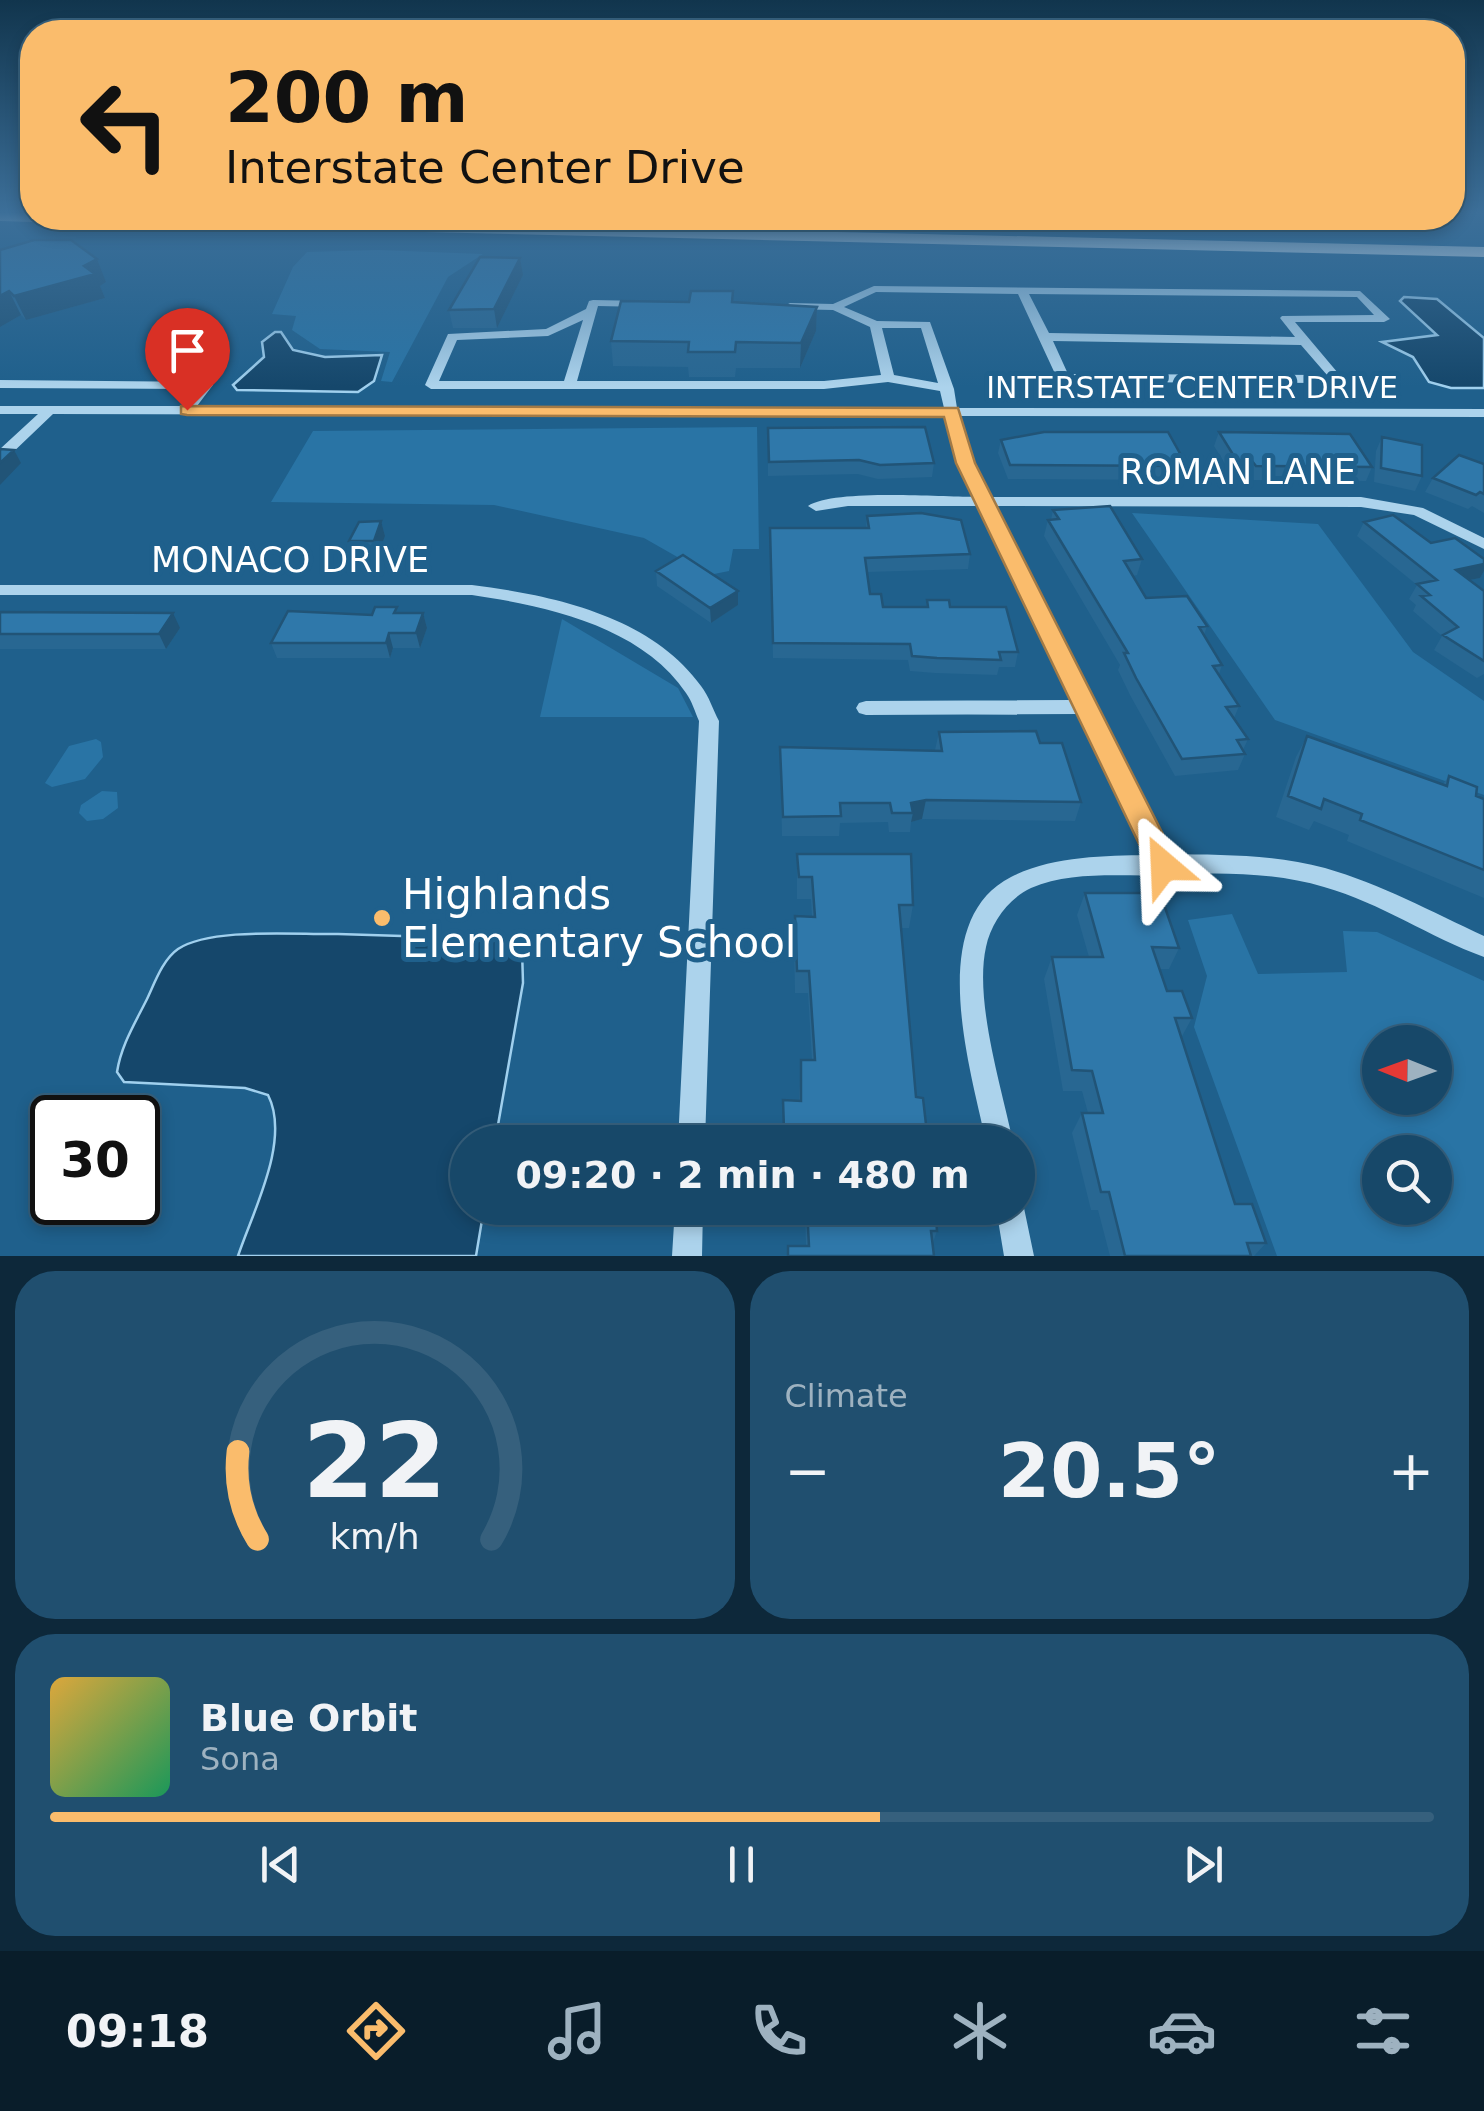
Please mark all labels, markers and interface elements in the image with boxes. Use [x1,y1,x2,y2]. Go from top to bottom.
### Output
text: 200 m [225,57,468,139]
icon: left [60,60,190,190]
text: Interstate Center Drive [225,141,745,194]
pin [145,308,230,411]
icon: arrive [160,323,215,378]
street label: INTERSTATE CENTER DRIVE [986,370,1398,405]
street label: ROMAN LANE [1120,452,1356,492]
street label: MONACO DRIVE [151,540,429,580]
position arrow [1112,814,1216,918]
place label: Highlands Elementary School [402,870,797,967]
marker: Highlands Elementary School [371,907,393,929]
north arrow [1362,1025,1452,1115]
map controls [1362,1025,1452,1225]
speed limit sign: 30 [30,1095,160,1225]
button: search [1362,1135,1452,1225]
text: 09:20 · 2 min · 480 m [515,1153,970,1197]
text: Climate [785,1377,908,1415]
text: 22 [302,1400,447,1522]
text: 20.5° [998,1427,1221,1515]
text: − [785,1439,831,1503]
text: + [1388,1439,1434,1503]
text: km/h [330,1516,420,1557]
text: Blue Orbit [200,1696,417,1740]
text: Sona [200,1740,280,1778]
icon: previous [253,1837,308,1892]
icon: pause [714,1837,769,1892]
icon: next [1176,1837,1231,1892]
icon: directions [341,1996,411,2066]
icon: music [542,1996,612,2066]
icon: phone [744,1996,814,2066]
icon: climate [945,1996,1015,2066]
icon: car [1147,1996,1217,2066]
icon: filters [1348,1996,1418,2066]
text: 09:18 [66,2005,209,2058]

